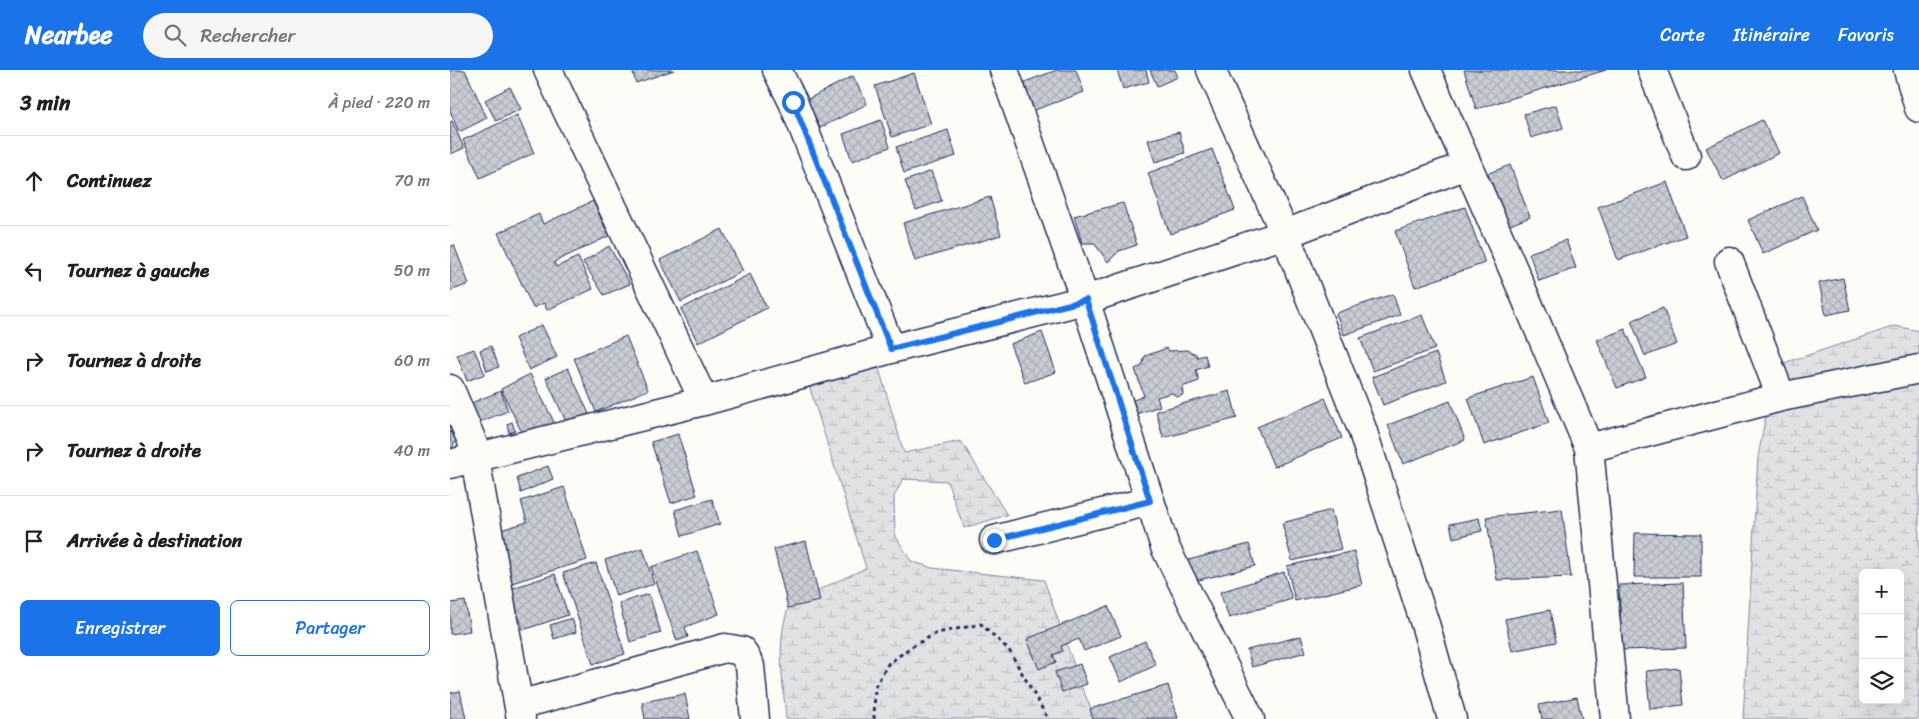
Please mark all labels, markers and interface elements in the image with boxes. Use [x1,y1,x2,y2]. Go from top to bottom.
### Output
search box [143,13,493,58]
text: Nearbee [25,14,113,56]
text: Rechercher [201,19,295,52]
text: Carte [1660,19,1705,51]
text: Itinéraire [1733,19,1810,51]
text: Favoris [1838,19,1894,51]
icon: search [161,21,189,49]
text: 3 min [20,84,70,122]
text: À pied · 220 m [328,88,430,117]
route start [782,91,805,114]
text: Continuez [67,164,152,197]
text: 70 m [394,166,430,195]
icon: ahead [20,167,48,195]
text: Tournez à gauche [67,254,209,287]
text: 50 m [394,256,430,285]
icon: left [20,257,48,285]
text: Tournez à droite [67,344,201,377]
text: 60 m [394,346,430,375]
icon: right [20,347,48,375]
text: Tournez à droite [67,434,201,467]
text: 40 m [393,436,430,465]
icon: right [20,437,48,465]
text: Arrivée à destination [67,524,242,557]
icon: arrive [20,527,48,555]
route end [983,529,1006,552]
map controls [1859,569,1904,704]
button: + [1859,569,1904,614]
button: Enregistrer [20,600,220,656]
button: Partager [230,600,430,656]
button: − [1859,614,1904,659]
button: layers [1859,659,1904,704]

